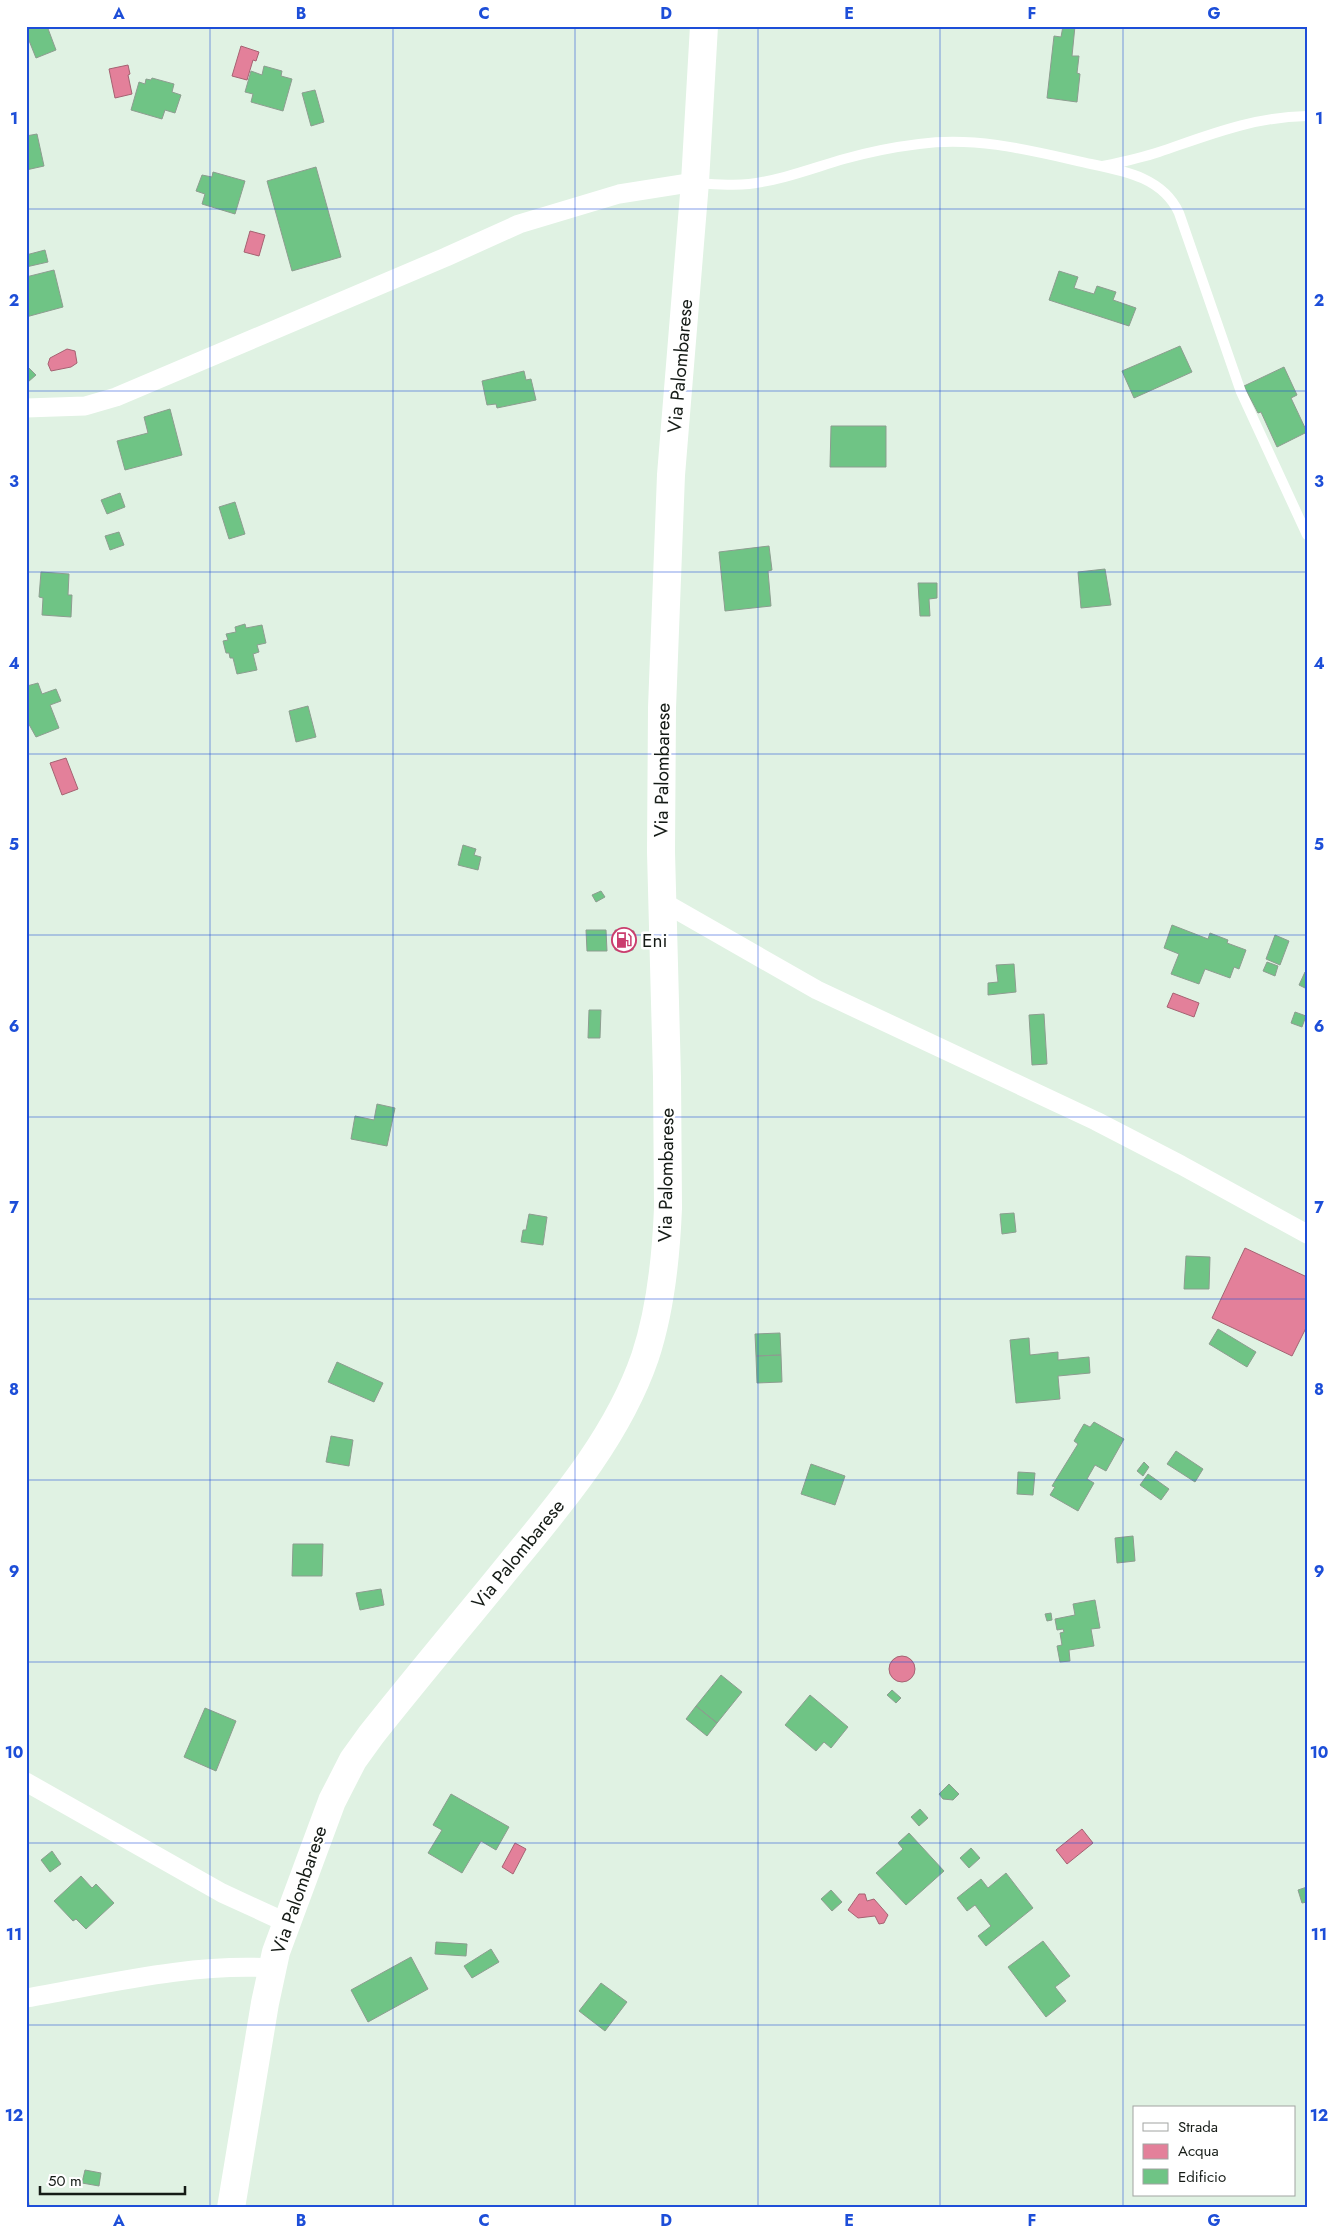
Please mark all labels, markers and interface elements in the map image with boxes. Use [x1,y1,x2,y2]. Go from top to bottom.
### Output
text: A [112,2,125,25]
text: B [296,2,306,25]
text: C [478,2,490,25]
text: D [660,2,672,25]
text: E [844,2,854,25]
text: F [1028,2,1036,25]
text: G [1207,2,1221,25]
text: 1 [10,107,18,130]
text: 1 [1315,107,1323,130]
text: 2 [9,289,19,312]
text: 2 [1314,289,1324,312]
street label: Via Palombarese [661,298,699,434]
text: 3 [9,470,19,493]
text: 3 [1314,470,1324,493]
text: 4 [8,652,20,675]
text: 4 [1313,652,1325,675]
street label: Via Palombarese [647,702,677,837]
text: 5 [9,833,19,856]
text: 5 [1314,833,1324,856]
fuel station icon: Eni [611,927,637,953]
place label: Eni [642,927,667,954]
text: 6 [9,1015,19,1038]
text: 6 [1314,1015,1324,1038]
street label: Via Palombarese [651,1107,681,1242]
text: 7 [9,1196,19,1219]
text: 7 [1314,1196,1324,1219]
text: 8 [9,1378,19,1401]
text: 8 [1314,1378,1324,1401]
street label: Via Palombarese [465,1493,571,1615]
text: 9 [9,1560,19,1583]
text: 9 [1314,1560,1324,1583]
text: 10 [5,1741,23,1764]
text: 10 [1310,1741,1328,1764]
street label: Via Palombarese [264,1822,334,1958]
text: 11 [6,1923,22,1946]
text: 11 [1311,1923,1327,1946]
text: 12 [5,2104,23,2127]
text: 12 [1310,2104,1328,2127]
legend [1133,2106,1296,2196]
text: Strada [1178,2116,1218,2138]
text: Acqua [1178,2140,1219,2162]
scale bar [40,2164,185,2196]
text: Edificio [1178,2166,1226,2188]
text: 50 m [48,2170,82,2192]
text: A [112,2209,125,2232]
text: B [296,2209,306,2232]
text: C [478,2209,490,2232]
text: D [660,2209,672,2232]
text: E [844,2209,854,2232]
text: F [1028,2209,1036,2232]
text: G [1207,2209,1221,2232]

